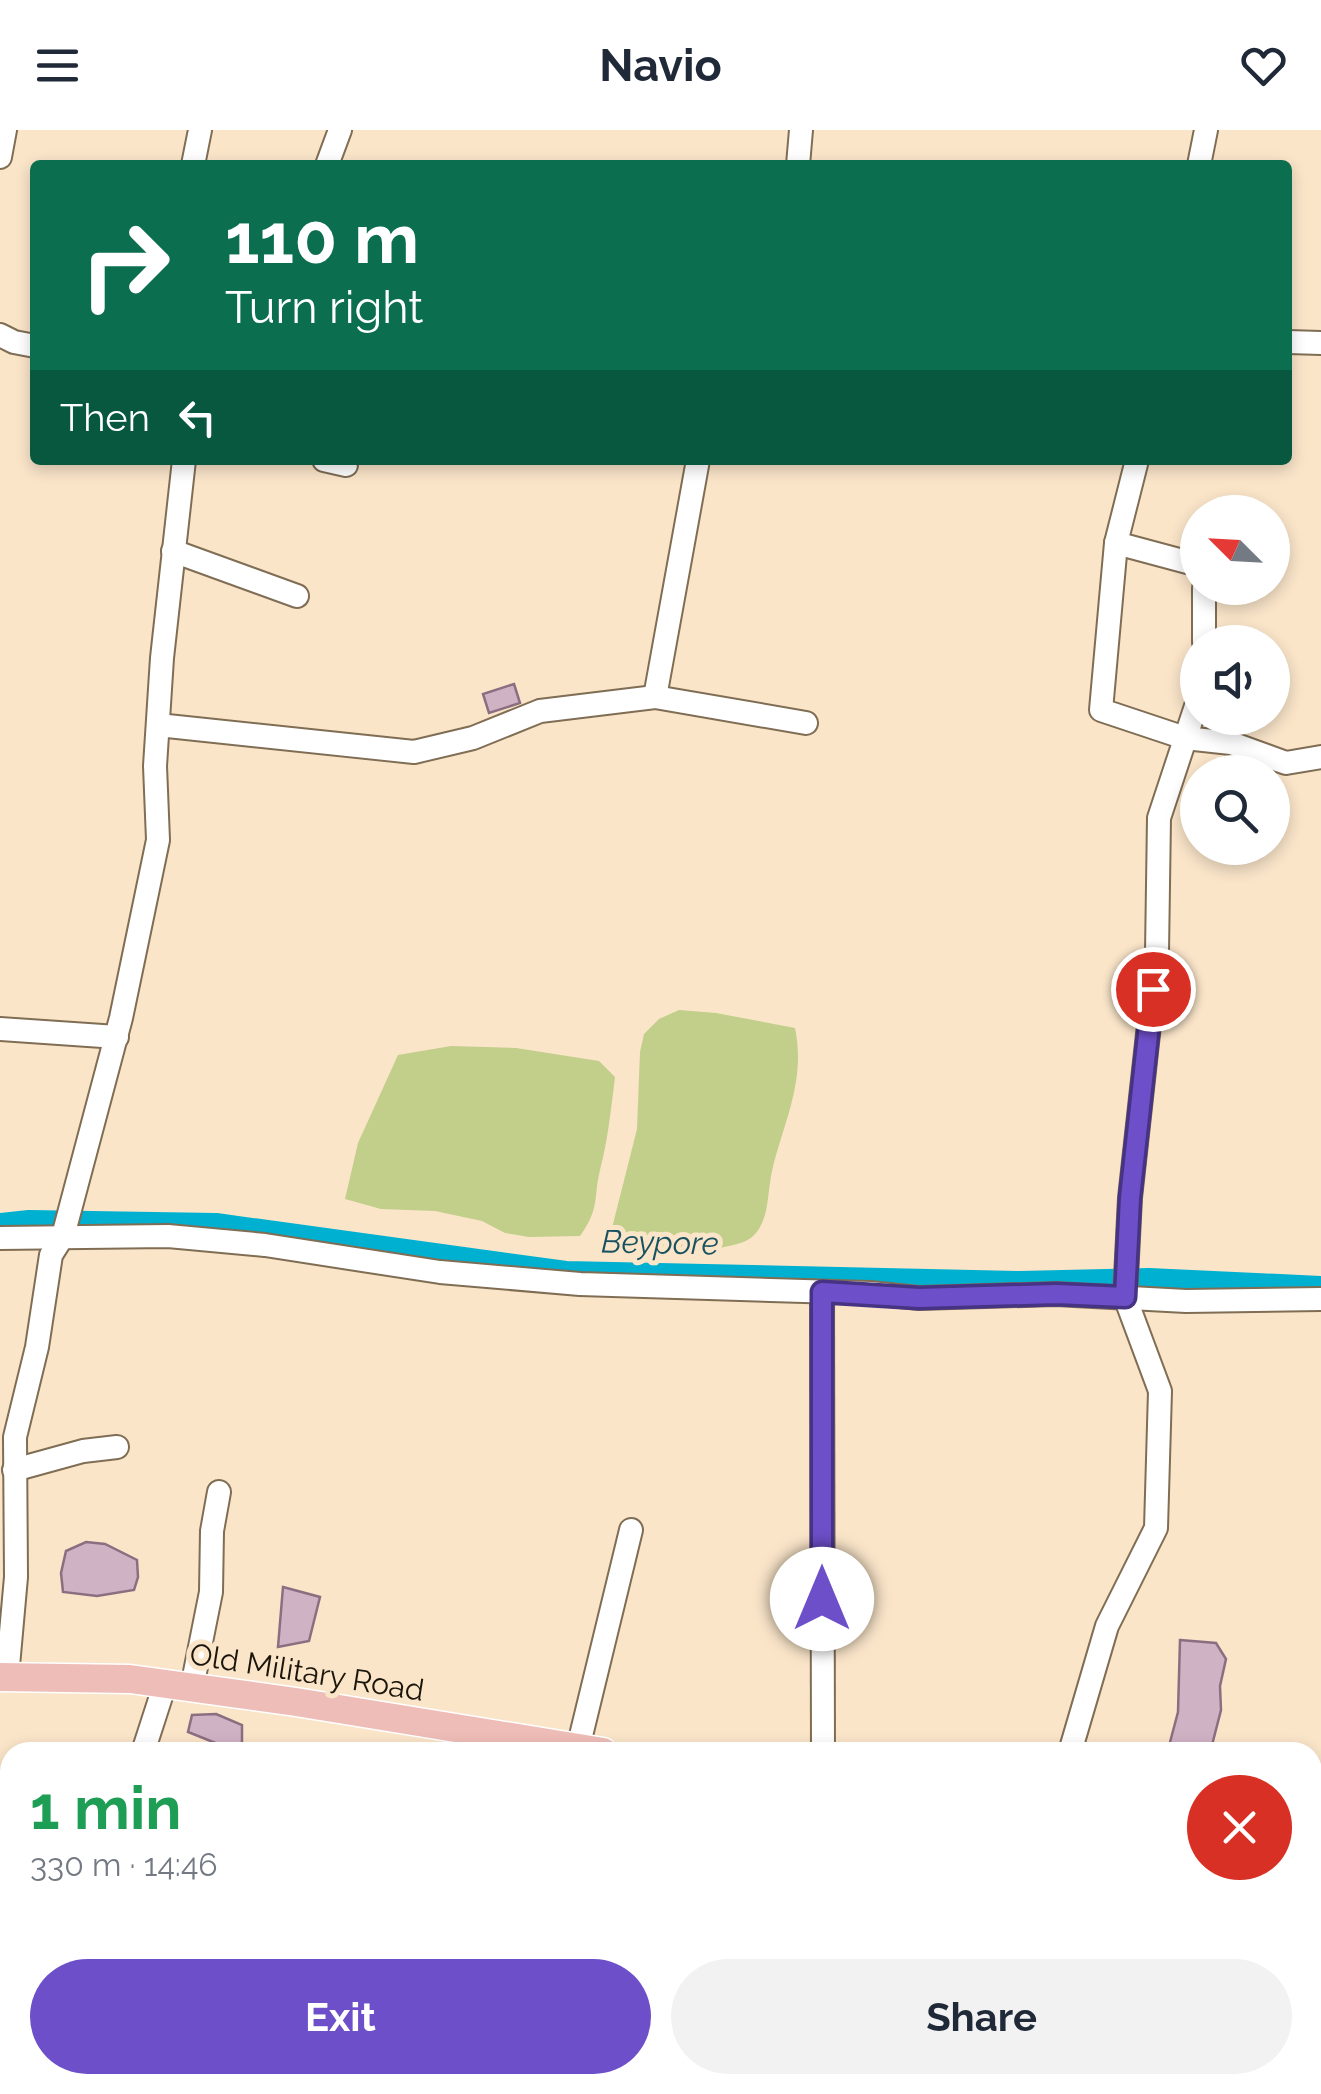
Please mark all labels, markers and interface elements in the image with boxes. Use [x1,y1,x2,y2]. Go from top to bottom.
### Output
icon: menu [30,38,85,93]
icon: heart [1236,38,1291,93]
text: Navio [599,39,722,92]
text: 110 m [225,197,419,279]
icon: right [60,200,190,330]
text: Turn right [225,281,423,334]
icon: left [170,390,225,445]
text: Then [60,395,150,440]
north arrow [1180,495,1290,605]
map controls [1180,495,1290,865]
button: sound [1180,625,1290,735]
button: search [1180,755,1290,865]
pin [1111,947,1196,1032]
icon: arrive [1126,962,1181,1017]
water label: Beypore [601,1222,719,1262]
position arrow [770,1547,874,1651]
street label: Old Military Road [187,1636,427,1708]
text: 1 min [30,1773,181,1843]
button: close [1187,1775,1292,1880]
text: 330 m · 14:46 [30,1846,218,1883]
button: Exit [30,1959,651,2074]
button: Share [671,1959,1292,2074]

